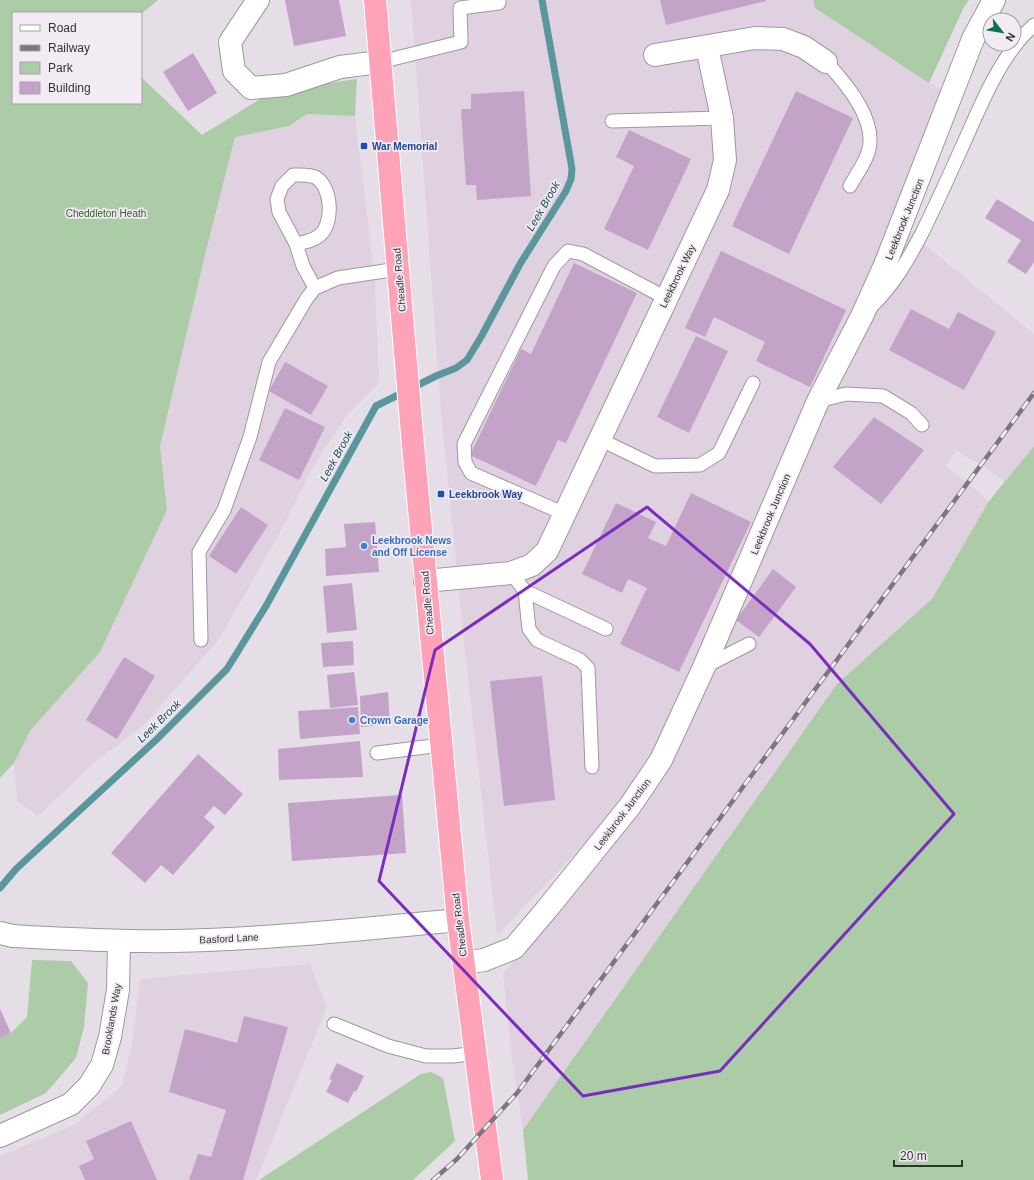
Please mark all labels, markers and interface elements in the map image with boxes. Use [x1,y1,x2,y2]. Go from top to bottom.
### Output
legend [12,12,142,104]
north arrow [982,12,1022,52]
text: Road [48,21,77,35]
text: N [1003,31,1018,44]
text: Railway [48,41,90,55]
text: Park [48,61,74,75]
text: Building [48,81,91,95]
marker: War Memorial [359,141,369,151]
place label: War Memorial [372,141,437,152]
street label: Leekbrook Junction [883,177,926,261]
water label: Leek Brook [524,178,562,233]
park label: Cheddleton Heath [66,208,146,219]
street label: Leekbrook Way [657,243,698,310]
street label: Cheadle Road [391,248,408,312]
water label: Leek Brook [317,428,355,483]
street label: Leekbrook Junction [748,472,792,556]
marker: Leekbrook Way [436,489,446,499]
place label: Leekbrook Way [449,489,523,500]
place label: Leekbrook News and Off License [372,535,452,558]
marker: Leekbrook News and Off License [359,541,369,551]
street label: Cheadle Road [419,571,436,635]
water label: Leek Brook [135,697,184,745]
marker: Crown Garage [347,715,357,725]
place label: Crown Garage [360,715,429,726]
street label: Leekbrook Junction [592,776,653,852]
street label: Cheadle Road [450,893,469,957]
street label: Basford Lane [199,931,259,946]
street label: Brooklands Way [100,982,123,1056]
scale bar [894,1142,962,1168]
text: 20 m [900,1149,927,1163]

